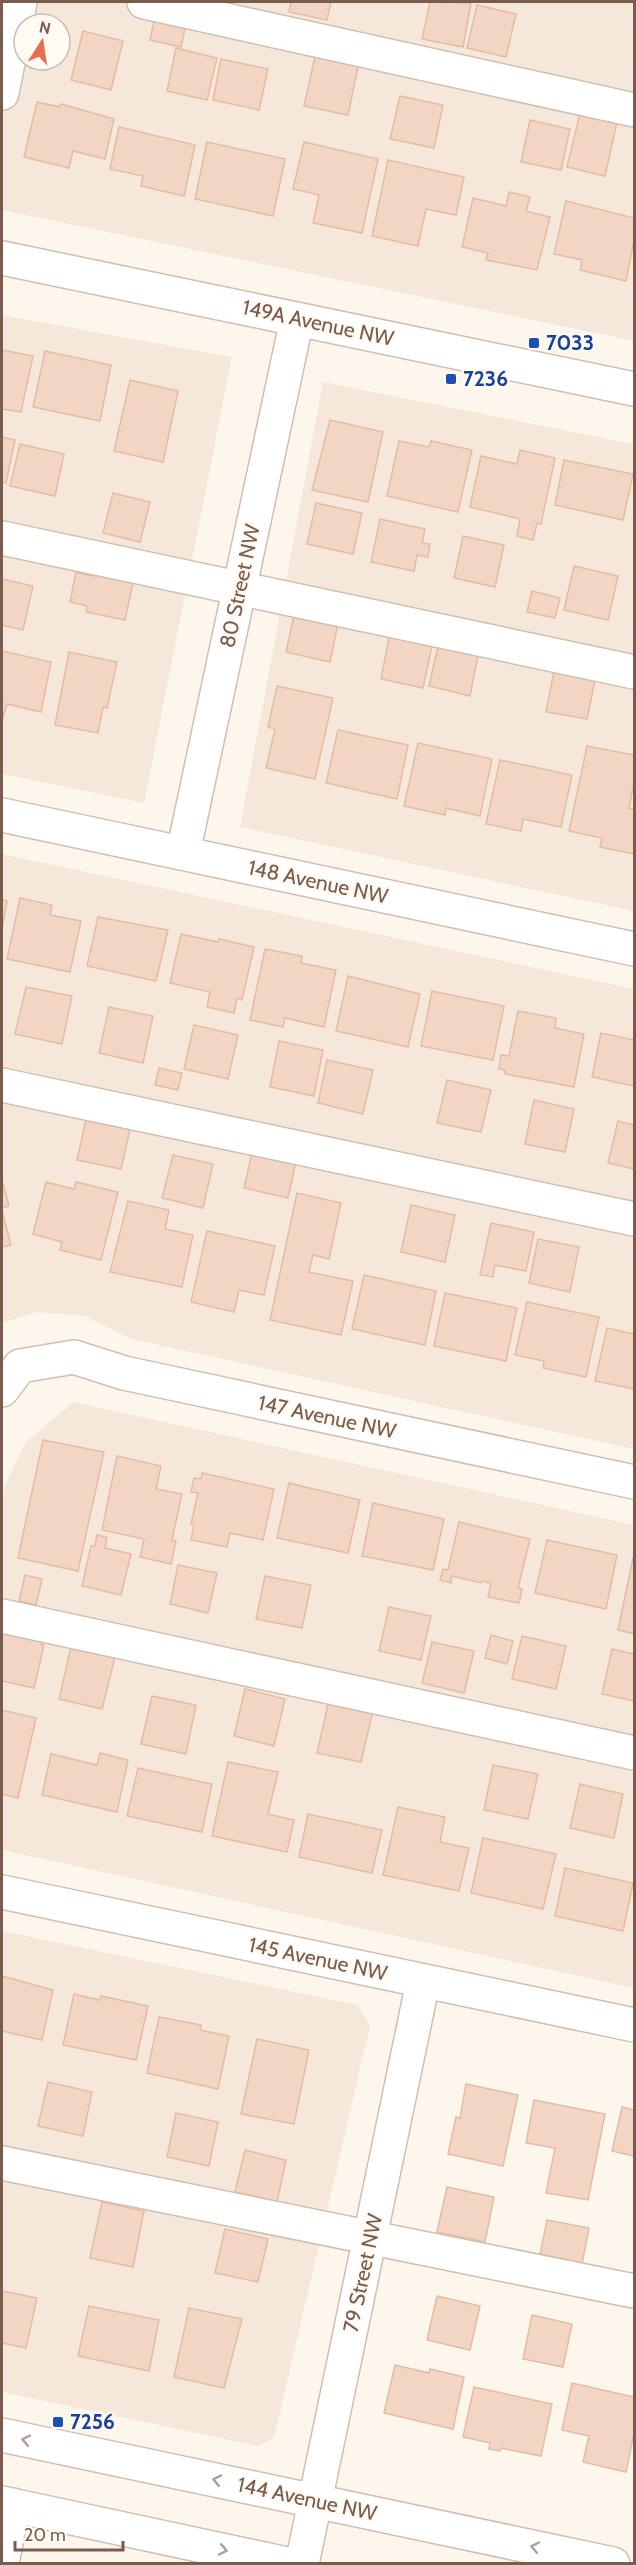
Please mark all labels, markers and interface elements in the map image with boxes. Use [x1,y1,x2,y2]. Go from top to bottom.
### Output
north arrow [12,12,72,72]
text: N [38,17,53,38]
street label: 149A Avenue NW [240,294,396,351]
place label: 7033 [546,330,594,355]
marker: 7033 [527,336,541,350]
place label: 7236 [463,366,508,391]
marker: 7236 [444,372,458,386]
street label: 80 Street NW [214,522,265,650]
street label: 148 Avenue NW [246,854,390,909]
street label: 147 Avenue NW [256,1390,398,1443]
street label: 145 Avenue NW [247,1932,390,1985]
street label: 79 Street NW [338,2211,387,2334]
place label: 7256 [70,2409,115,2434]
marker: 7256 [51,2415,65,2429]
one-way arrow [21,2434,31,2447]
street label: 144 Avenue NW [235,2472,379,2526]
one-way arrow [212,2474,222,2487]
scale bar [15,2514,123,2552]
text: 20 m [24,2524,66,2546]
one-way arrow [530,2541,540,2554]
one-way arrow [218,2543,228,2556]

